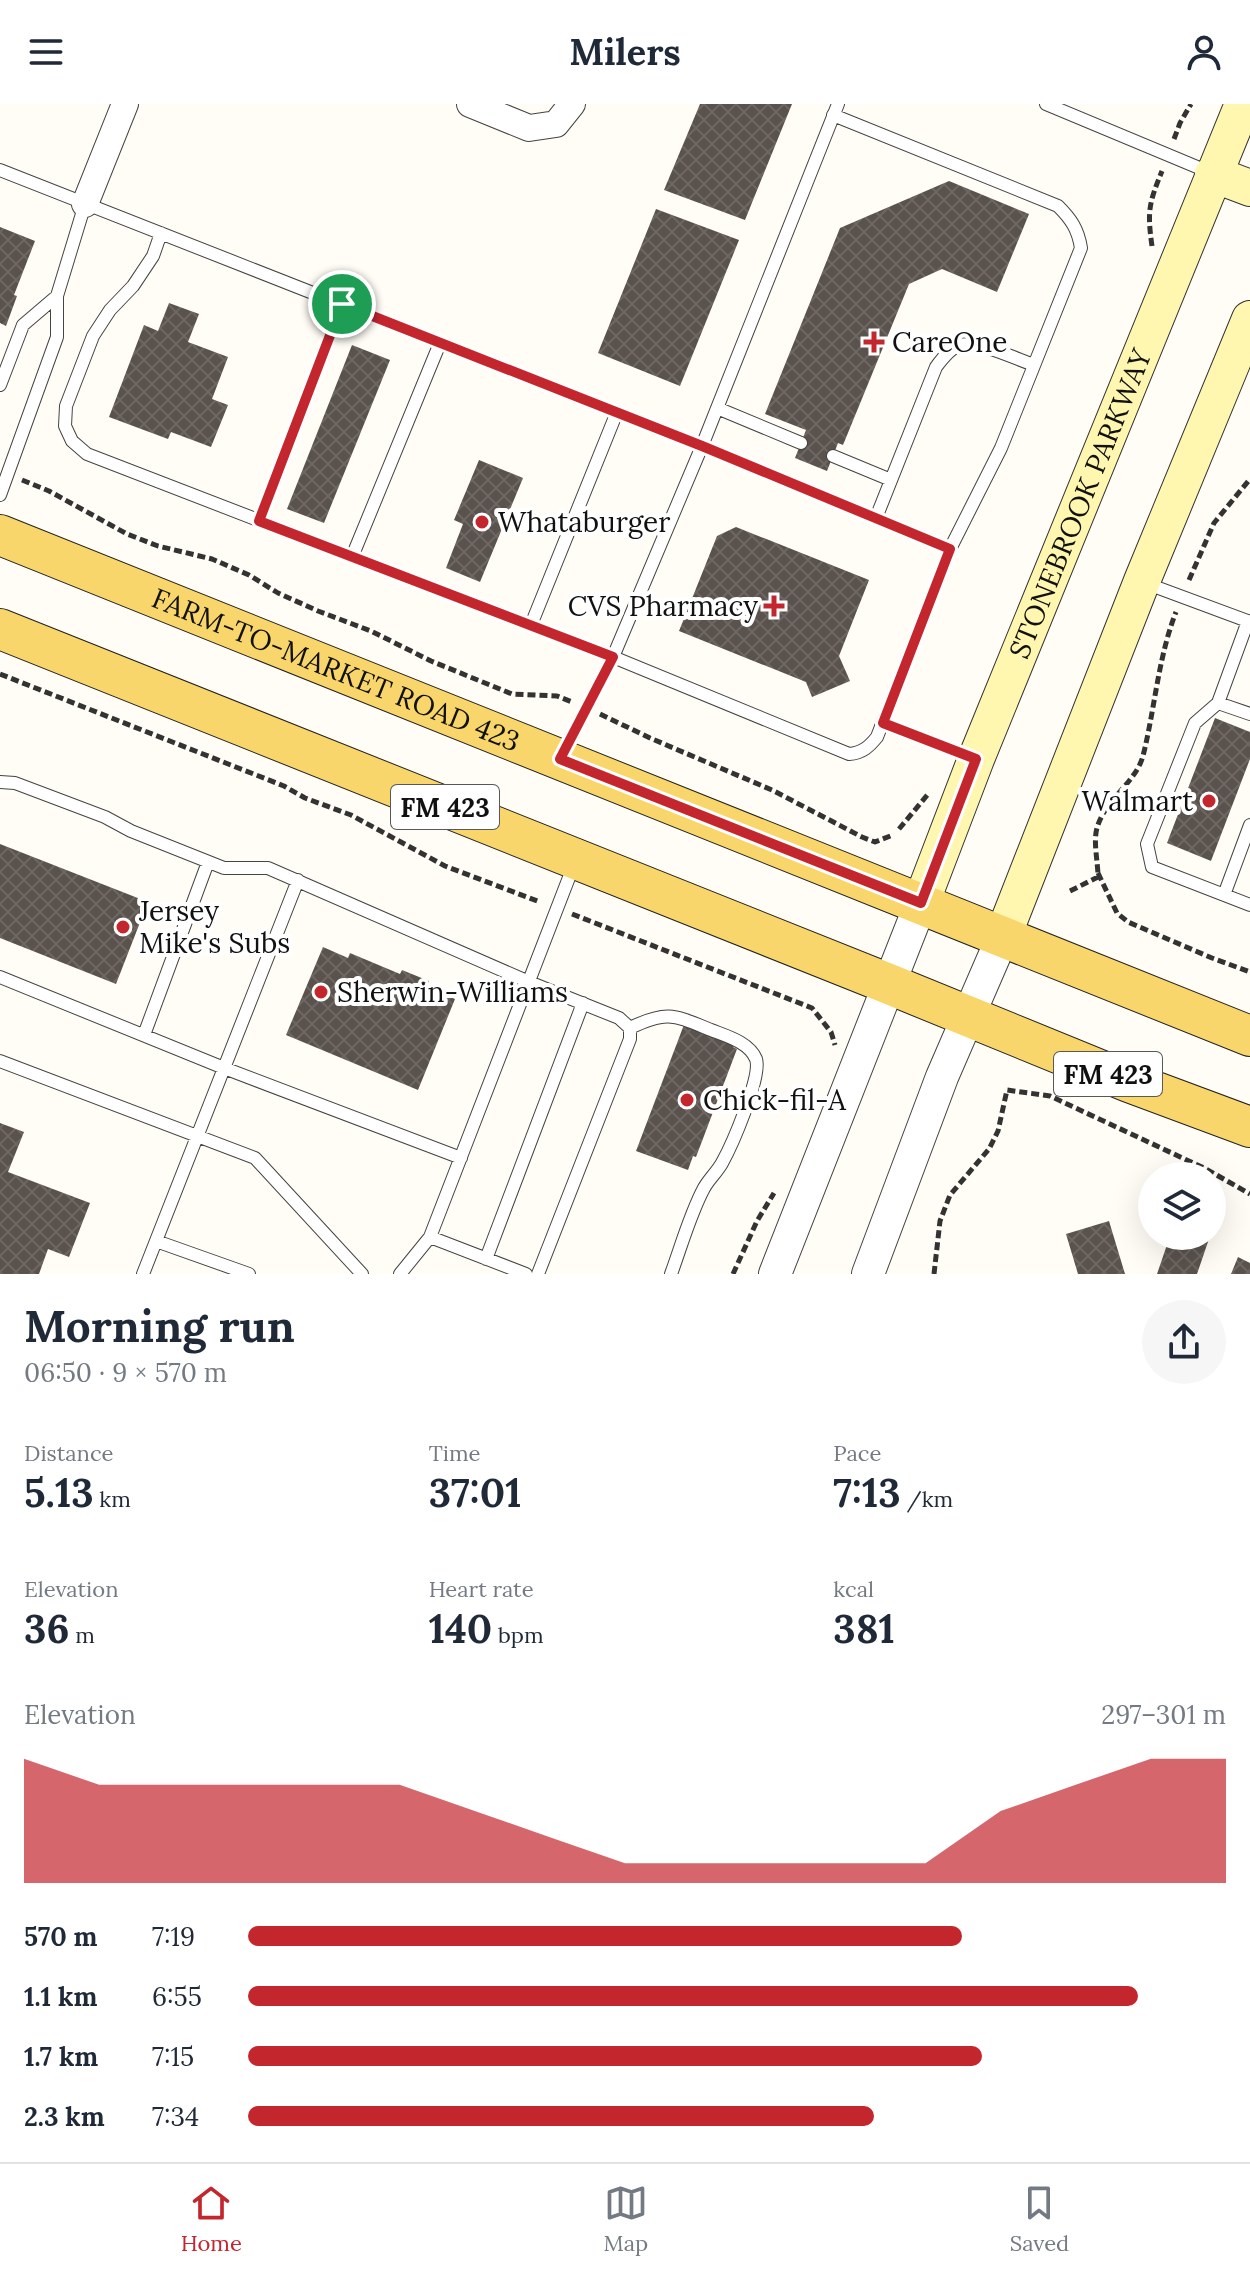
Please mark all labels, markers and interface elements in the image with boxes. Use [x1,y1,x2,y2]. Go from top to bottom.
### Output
text: Milers [569,29,681,75]
icon: menu [24,30,68,74]
icon: person [1182,30,1226,74]
pin [308,270,376,338]
icon: arrive [320,282,364,326]
place label: CareOne [892,324,1008,360]
marker: CareOne [863,331,885,353]
street label: STONEBROOK PARKWAY [1001,342,1160,664]
place label: Whataburger [498,504,670,540]
marker: Whataburger [473,513,491,531]
street label: FARM-TO-MARKET ROAD 423 [147,580,525,760]
place label: CVS Pharmacy [568,588,758,624]
marker: CVS Pharmacy [765,597,783,615]
place label: Walmart [1082,783,1193,819]
road number: FM 423 [391,785,499,829]
marker: Walmart [1200,792,1218,810]
place label: Jersey Mike's Subs [138,893,290,961]
marker: Jersey Mike's Subs [114,918,132,936]
place label: Sherwin-Williams [337,974,568,1010]
marker: Sherwin-Williams [312,983,330,1001]
road number: FM 423 [1054,1052,1162,1096]
place label: Chick-fil-A [703,1082,846,1118]
marker: Chick-fil-A [678,1091,696,1109]
map controls [1138,1162,1226,1250]
button: layers [1138,1162,1226,1250]
text: Morning run [24,1298,295,1354]
button: share [1142,1300,1226,1384]
text: 06:50 · 9 × 570 m [24,1356,227,1389]
text: Distance [24,1439,114,1467]
text: Time [429,1439,481,1467]
text: Pace [833,1439,881,1467]
text: 5.13 [24,1467,94,1518]
text: 37:01 [429,1467,522,1518]
text: 7:13 [833,1467,901,1518]
text: km [94,1485,131,1513]
text: /km [901,1485,953,1513]
text: Elevation [24,1575,119,1603]
text: Heart rate [429,1575,534,1603]
text: kcal [833,1575,874,1603]
text: 36 [24,1603,69,1654]
text: 140 [429,1603,492,1654]
text: 381 [833,1603,895,1654]
text: m [69,1621,95,1649]
text: bpm [492,1621,544,1649]
text: Elevation [24,1698,136,1731]
text: 297–301 m [1101,1698,1226,1731]
text: 570 m [24,1920,98,1953]
text: 7:19 [152,1920,195,1953]
text: 1.1 km [24,1980,97,2013]
text: 6:55 [152,1980,202,2013]
text: 1.7 km [24,2040,98,2073]
text: 7:15 [152,2040,194,2073]
text: 2.3 km [24,2100,105,2133]
text: 7:34 [152,2100,199,2133]
tab: Home [181,2181,242,2257]
tab: Map [603,2181,648,2257]
tab: Saved [1010,2181,1069,2257]

